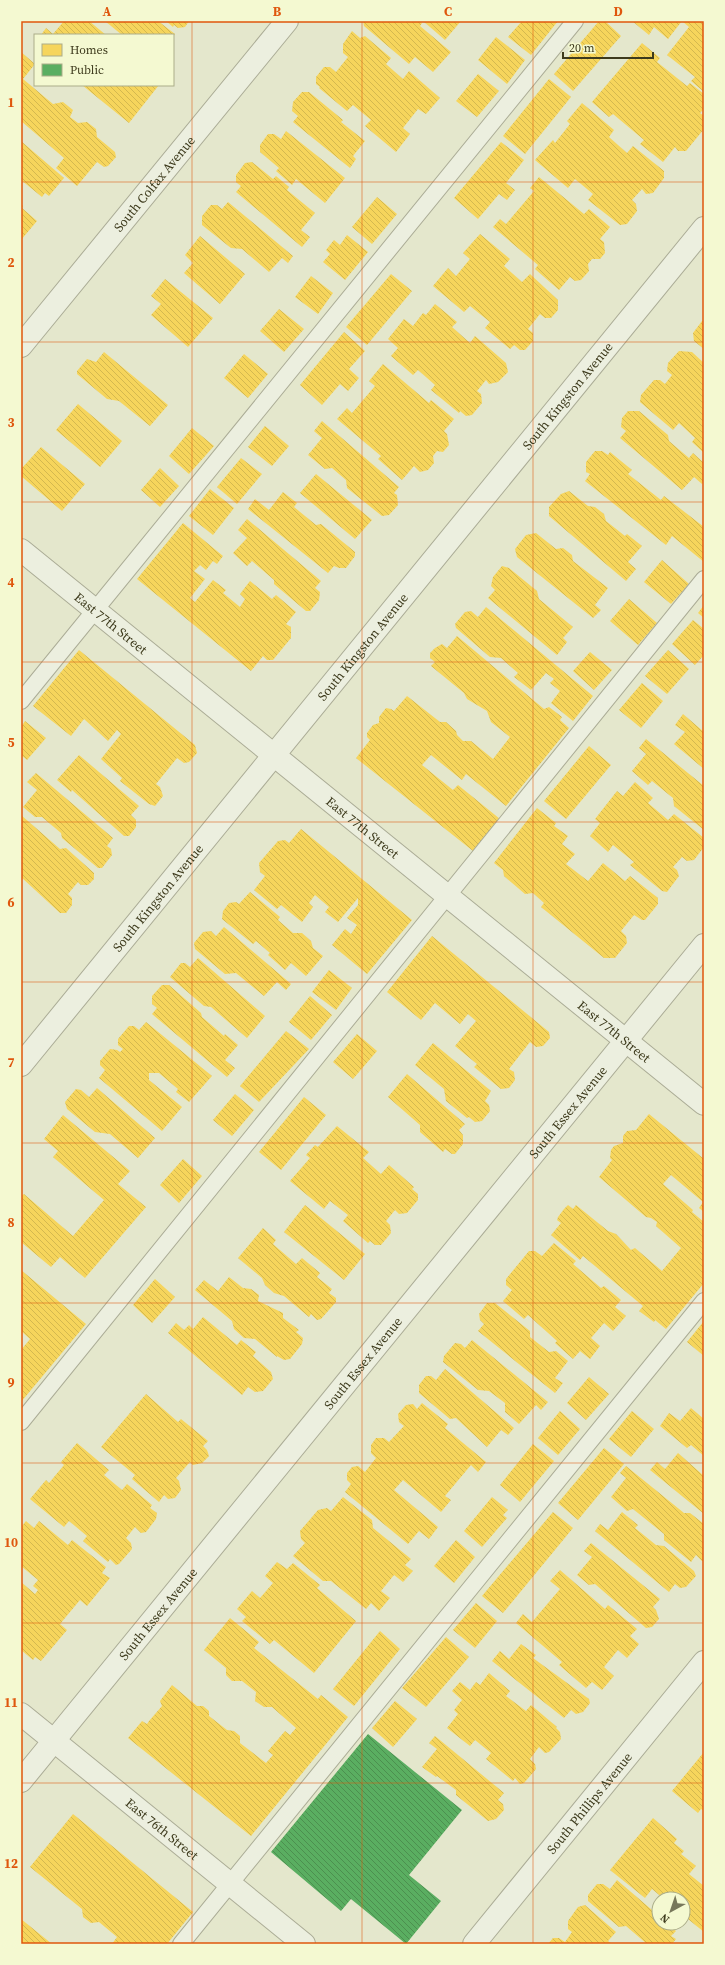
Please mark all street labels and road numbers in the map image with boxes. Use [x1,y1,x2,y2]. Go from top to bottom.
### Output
street label: South Colfax Avenue [110,132,199,235]
street label: South Kingston Avenue [518,338,616,453]
street label: East 77th Street [71,588,152,658]
street label: South Kingston Avenue [313,589,412,704]
street label: East 77th Street [323,792,403,862]
street label: South Kingston Avenue [109,840,207,955]
street label: East 77th Street [574,997,655,1066]
street label: South Essex Avenue [525,1062,611,1162]
street label: South Essex Avenue [320,1313,406,1413]
street label: South Essex Avenue [115,1564,201,1664]
street label: South Phillips Avenue [543,1748,636,1857]
street label: East 76th Street [122,1794,203,1864]

